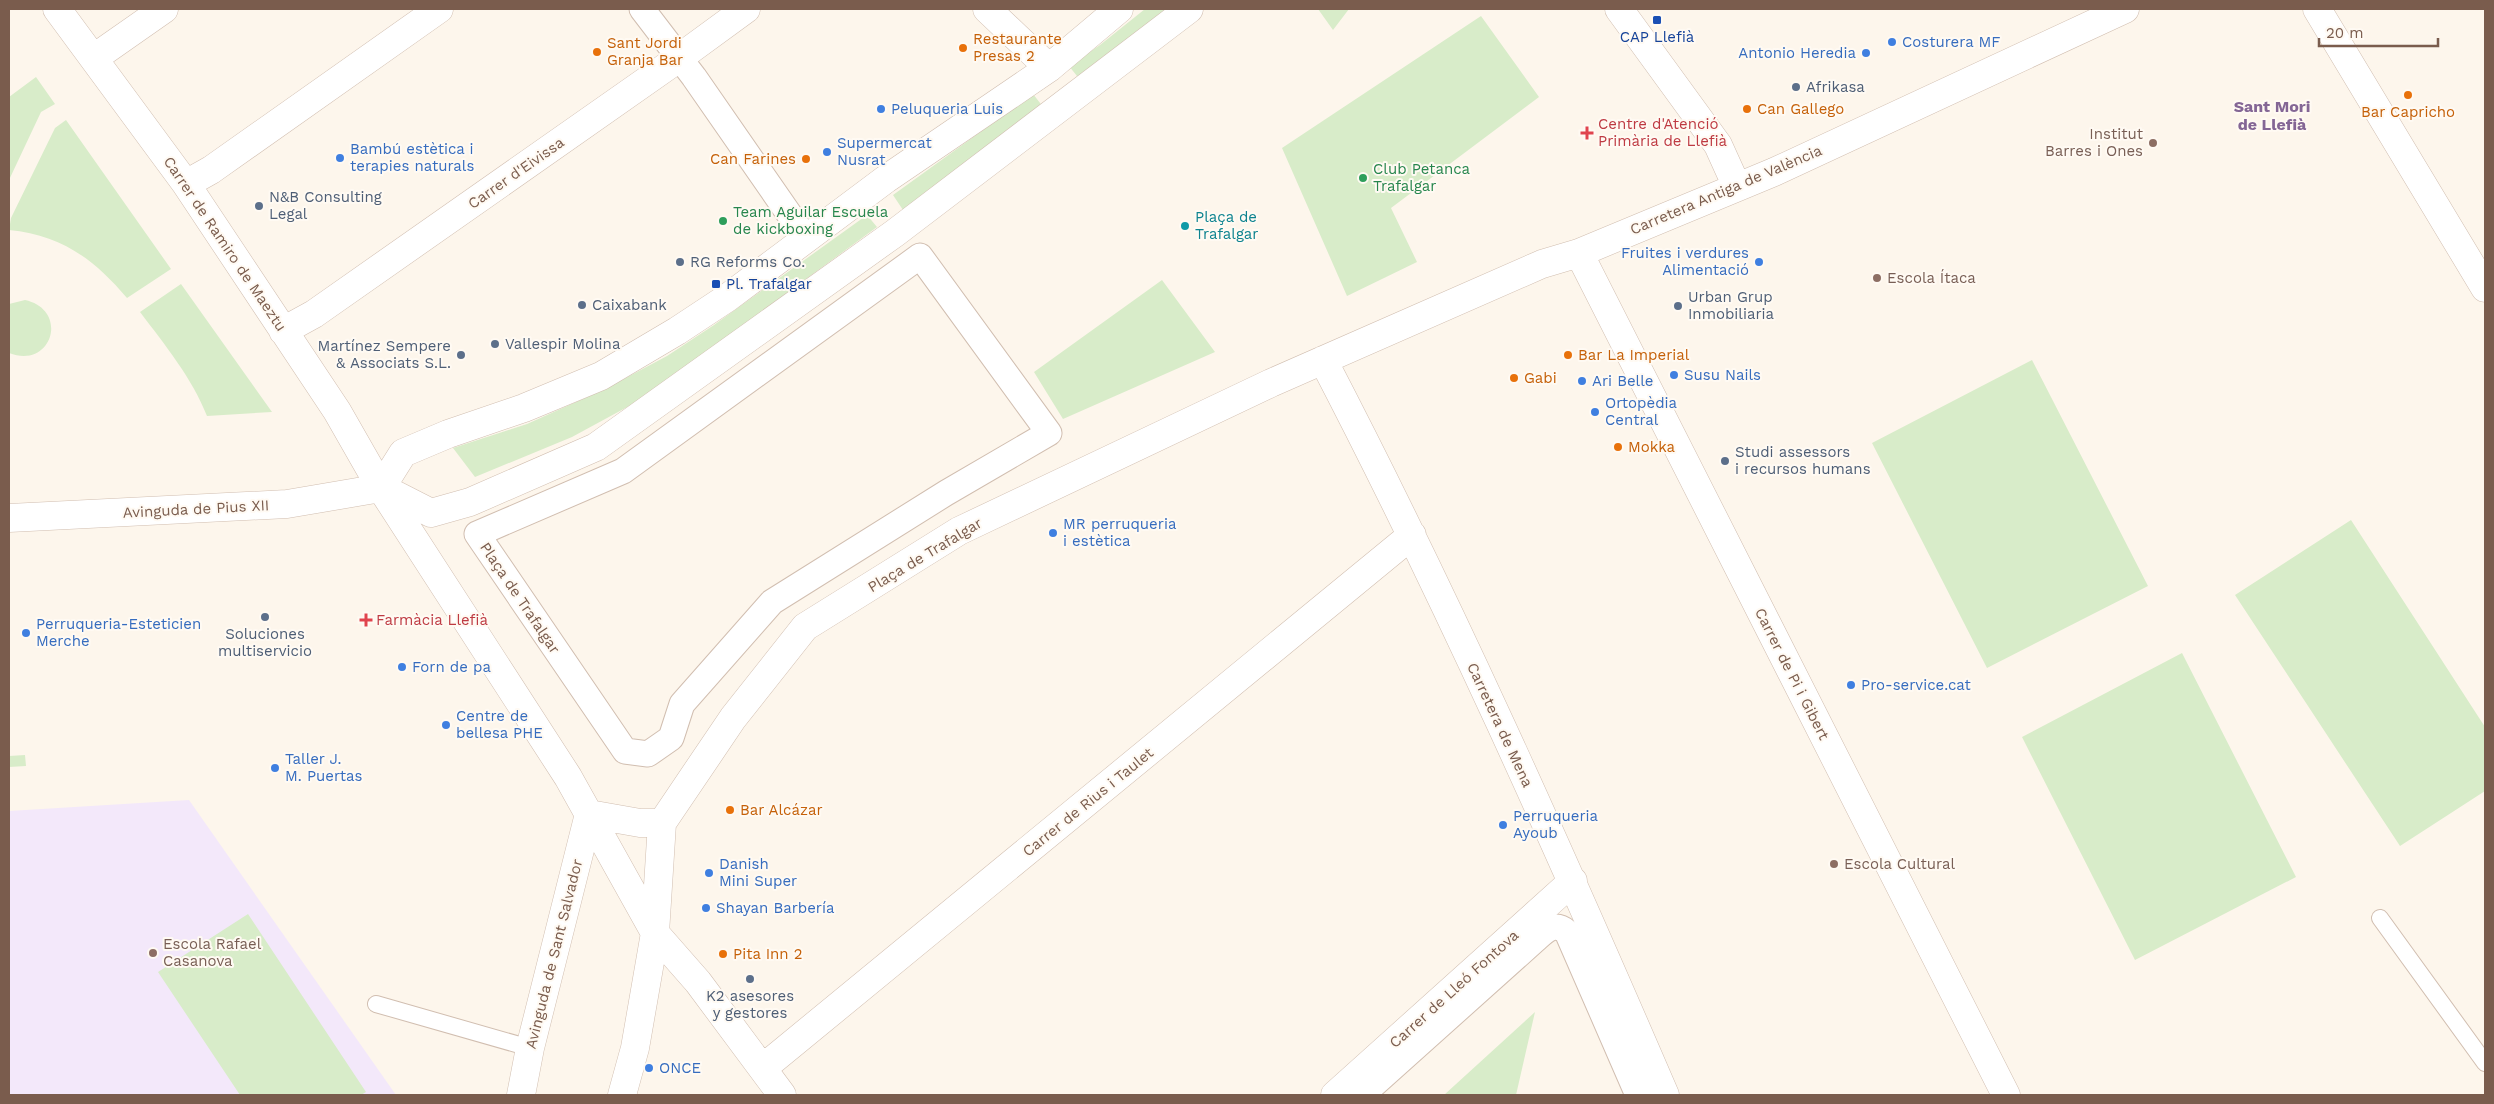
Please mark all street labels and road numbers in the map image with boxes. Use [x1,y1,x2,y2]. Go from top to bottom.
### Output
street label: Carrer d'Eivissa [465,133,568,213]
street label: Carretera Antiga de València [1627,141,1825,239]
street label: Carrer de Ramiro de Maeztu [160,153,290,335]
street label: Avinguda de Pius XII [122,496,270,522]
street label: Plaça de Trafalgar [865,514,985,596]
street label: Plaça de Trafalgar [476,539,564,657]
street label: Carrer de Pi i Gibert [1751,605,1833,744]
street label: Carretera de Mena [1463,660,1537,791]
street label: Carrer de Rius i Taulet [1019,743,1158,860]
street label: Avinguda de Sant Salvador [522,857,586,1051]
street label: Carrer de Lleó Fontova [1386,926,1523,1052]

